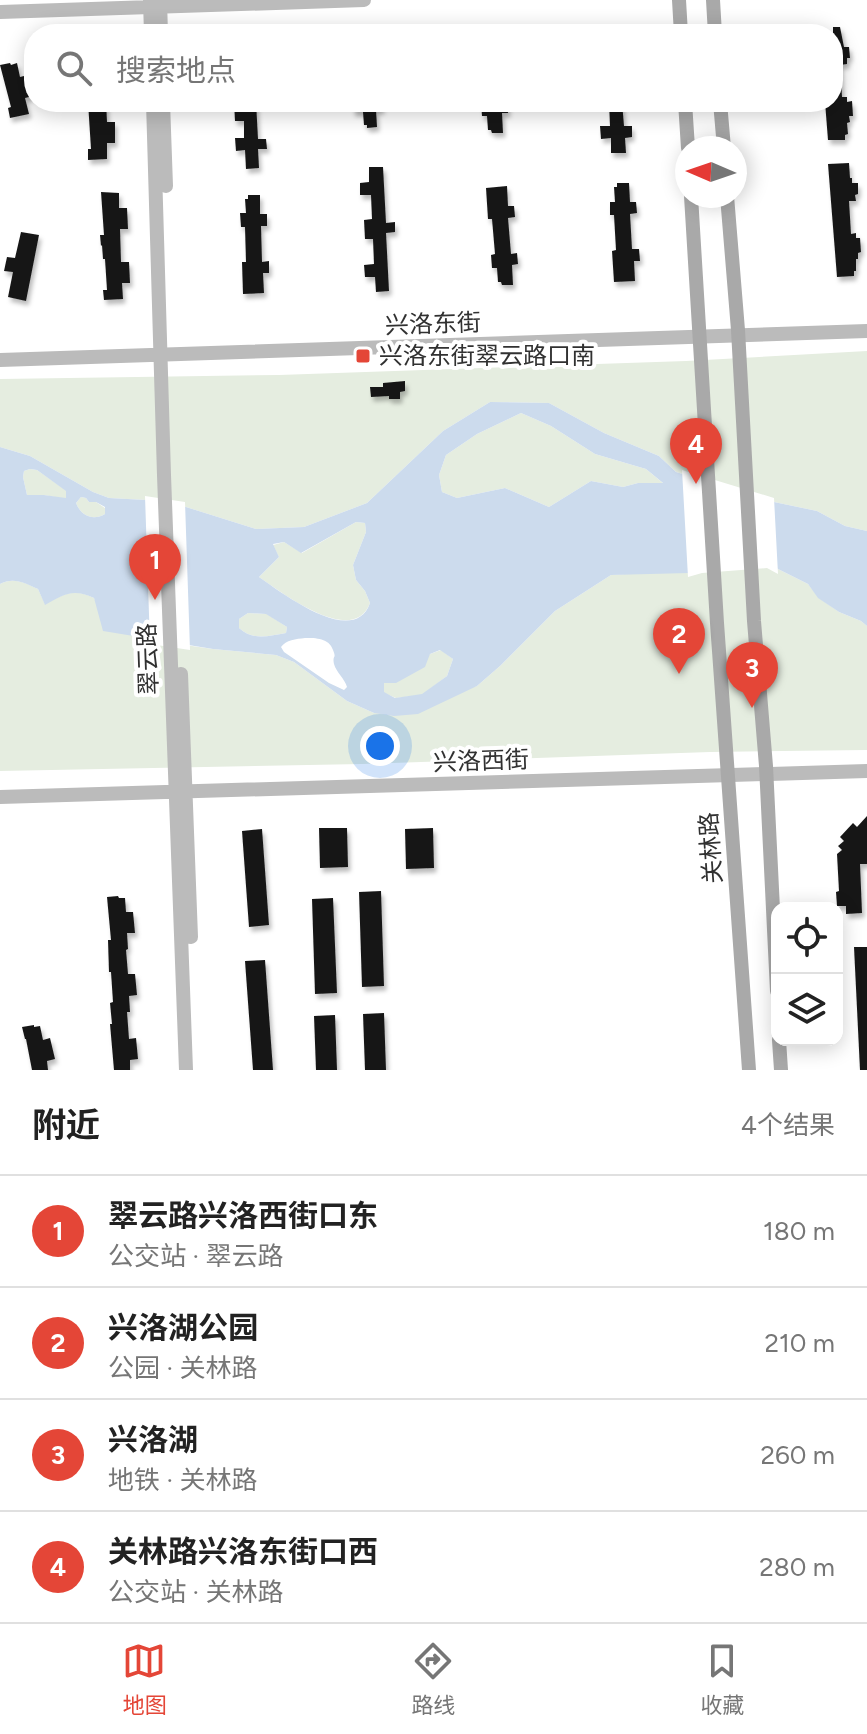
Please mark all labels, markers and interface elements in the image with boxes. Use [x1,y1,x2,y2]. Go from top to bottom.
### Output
search box [24,24,843,112]
icon: search [52,46,96,90]
text: 搜索地点 [116,52,236,89]
north arrow [675,136,747,208]
street label: 兴洛东街 [385,307,481,340]
place label: 兴洛东街翠云路口南 [379,341,595,370]
marker: 兴洛东街翠云路口南 [354,347,372,365]
pin: 4 [670,418,722,484]
pin: 1 [129,534,181,600]
pin: 2 [653,608,705,674]
street label: 翠云路 [132,623,163,696]
pin: 3 [726,642,778,708]
your location [360,726,400,766]
street label: 兴洛西街 [433,744,529,777]
street label: 关林路 [694,811,727,885]
map controls [771,902,843,1046]
button: locate [771,902,843,974]
button: layers [771,974,843,1046]
text: 附近 [32,1105,100,1146]
text: 4个结果 [741,1109,835,1141]
text: 翠云路兴洛西街口东 [108,1197,378,1234]
text: 1 [53,1215,63,1247]
text: 180 m [763,1215,835,1247]
text: 公交站 · 翠云路 [108,1240,283,1272]
text: 兴洛湖公园 [108,1309,258,1346]
text: 2 [50,1327,66,1359]
text: 210 m [765,1327,835,1359]
text: 公园 · 关林路 [108,1352,257,1384]
text: 兴洛湖 [108,1421,198,1458]
text: 3 [51,1439,65,1471]
text: 260 m [761,1439,835,1471]
text: 地铁 · 关林路 [108,1464,257,1496]
text: 关林路兴洛东街口西 [108,1533,378,1570]
text: 4 [50,1551,66,1583]
text: 280 m [759,1551,835,1583]
text: 公交站 · 关林路 [108,1576,283,1608]
tab: 地图 [122,1639,167,1719]
tab: 路线 [411,1639,456,1719]
tab: 收藏 [700,1639,745,1719]

